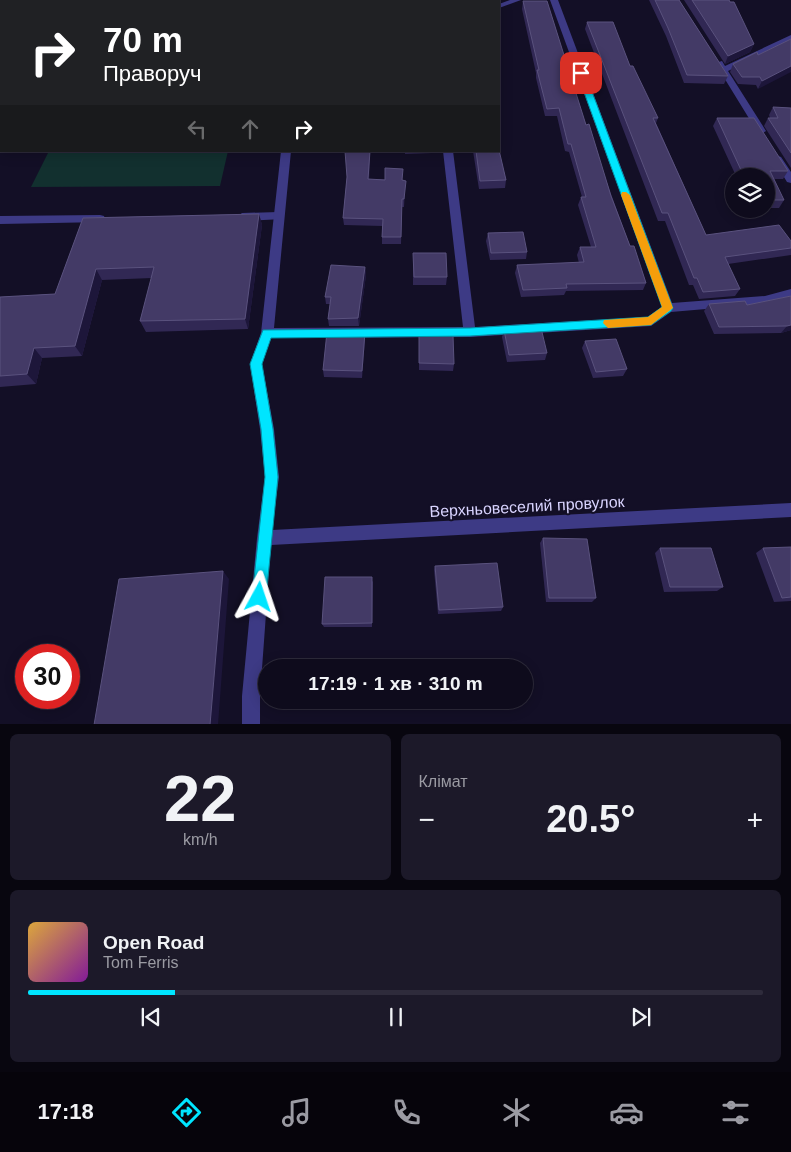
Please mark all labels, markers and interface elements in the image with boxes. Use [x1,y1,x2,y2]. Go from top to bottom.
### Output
icon: right [20,20,85,85]
text: 70 m [103,20,183,59]
pin [560,52,602,94]
icon: arrive [567,59,595,87]
text: Праворуч [103,61,201,86]
icon: left [183,115,211,143]
icon: ahead [236,115,264,143]
icon: right [289,115,317,143]
map controls [725,168,775,218]
button: layers [725,168,775,218]
street label: Верхньовеселий провулок [429,493,626,520]
position arrow [232,570,284,622]
speed limit sign: 30 [15,644,80,709]
text: 17:19 · 1 хв · 310 m [308,673,483,694]
text: 22 [164,762,236,835]
text: Клімат [419,773,468,790]
text: 20.5° [546,798,635,840]
text: − [419,804,435,835]
text: + [747,804,763,835]
text: km/h [183,831,218,848]
text: Open Road [103,932,204,953]
text: Tom Ferris [103,954,179,971]
icon: previous [137,1003,165,1031]
icon: pause [382,1003,410,1031]
icon: next [627,1003,655,1031]
icon: directions [169,1095,204,1130]
icon: music [279,1095,314,1130]
icon: phone [389,1095,424,1130]
icon: climate [499,1095,534,1130]
icon: car [609,1095,644,1130]
icon: filters [718,1095,753,1130]
text: 17:18 [37,1099,94,1124]

